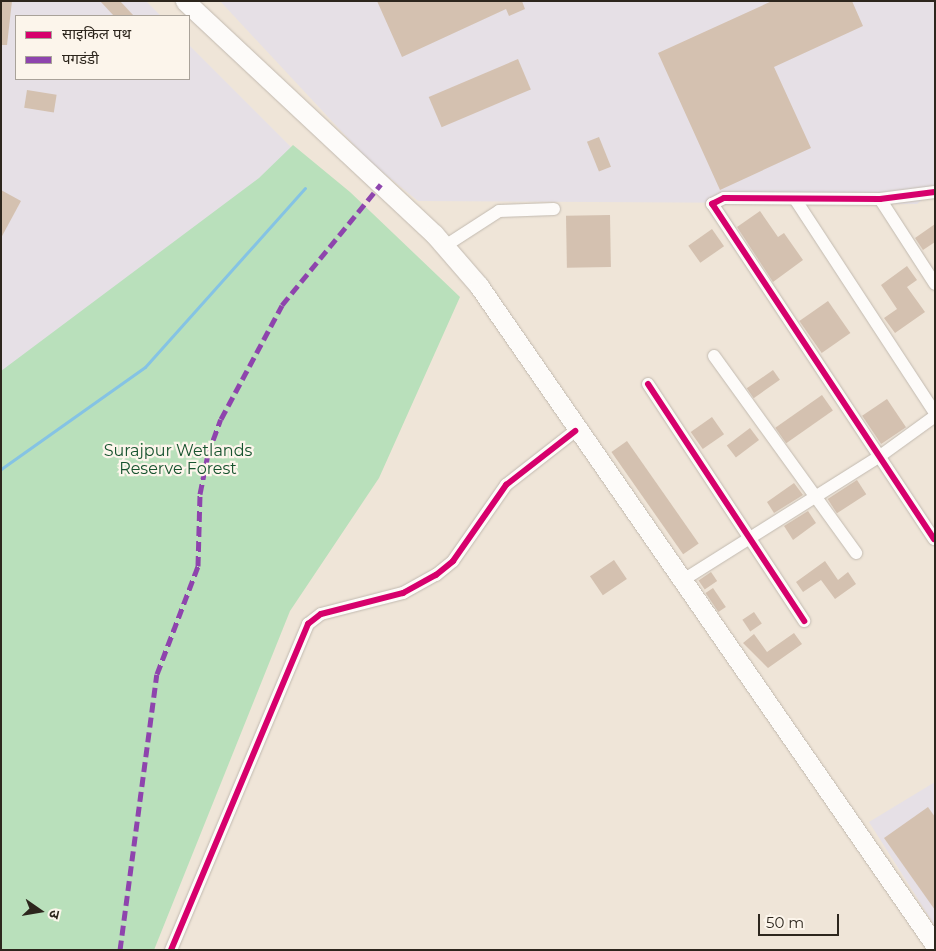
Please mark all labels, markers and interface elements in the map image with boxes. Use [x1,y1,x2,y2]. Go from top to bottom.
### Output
legend [15,15,190,80]
text: साइकिल पथ [62,24,131,43]
text: पगडंडी [62,49,99,68]
park label: Surajpur Wetlands Reserve Forest [104,441,252,479]
north arrow [15,886,65,936]
scale bar [761,904,842,936]
text: उ [45,908,64,920]
text: 50 m [766,913,804,932]

